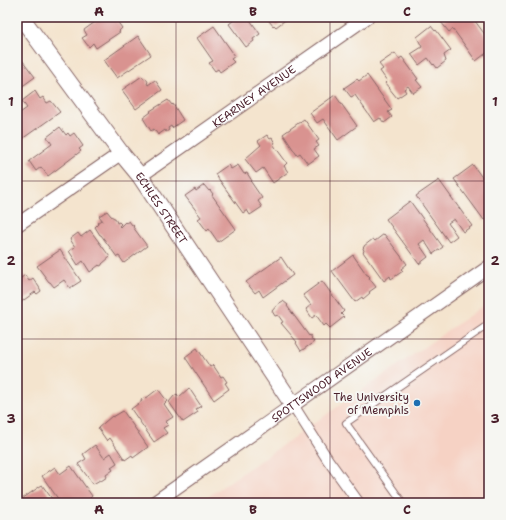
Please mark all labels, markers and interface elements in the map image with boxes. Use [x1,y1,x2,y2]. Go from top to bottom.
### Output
text: A [94,3,104,20]
text: B [249,3,257,20]
text: C [403,3,411,20]
street label: KEARNEY AVENUE [209,62,299,131]
text: 1 [8,93,14,110]
text: 1 [492,93,498,110]
street label: ECHLES STREET [132,169,191,247]
text: 2 [6,252,16,269]
text: 2 [490,252,500,269]
street label: SPOTTSWOOD AVENUE [268,344,375,426]
place label: The University of Memphis [333,390,409,418]
marker: The University of Memphis [412,398,422,408]
text: 3 [6,410,16,427]
text: 3 [490,410,500,427]
text: A [94,501,104,518]
text: B [249,501,257,518]
text: C [403,501,411,518]

